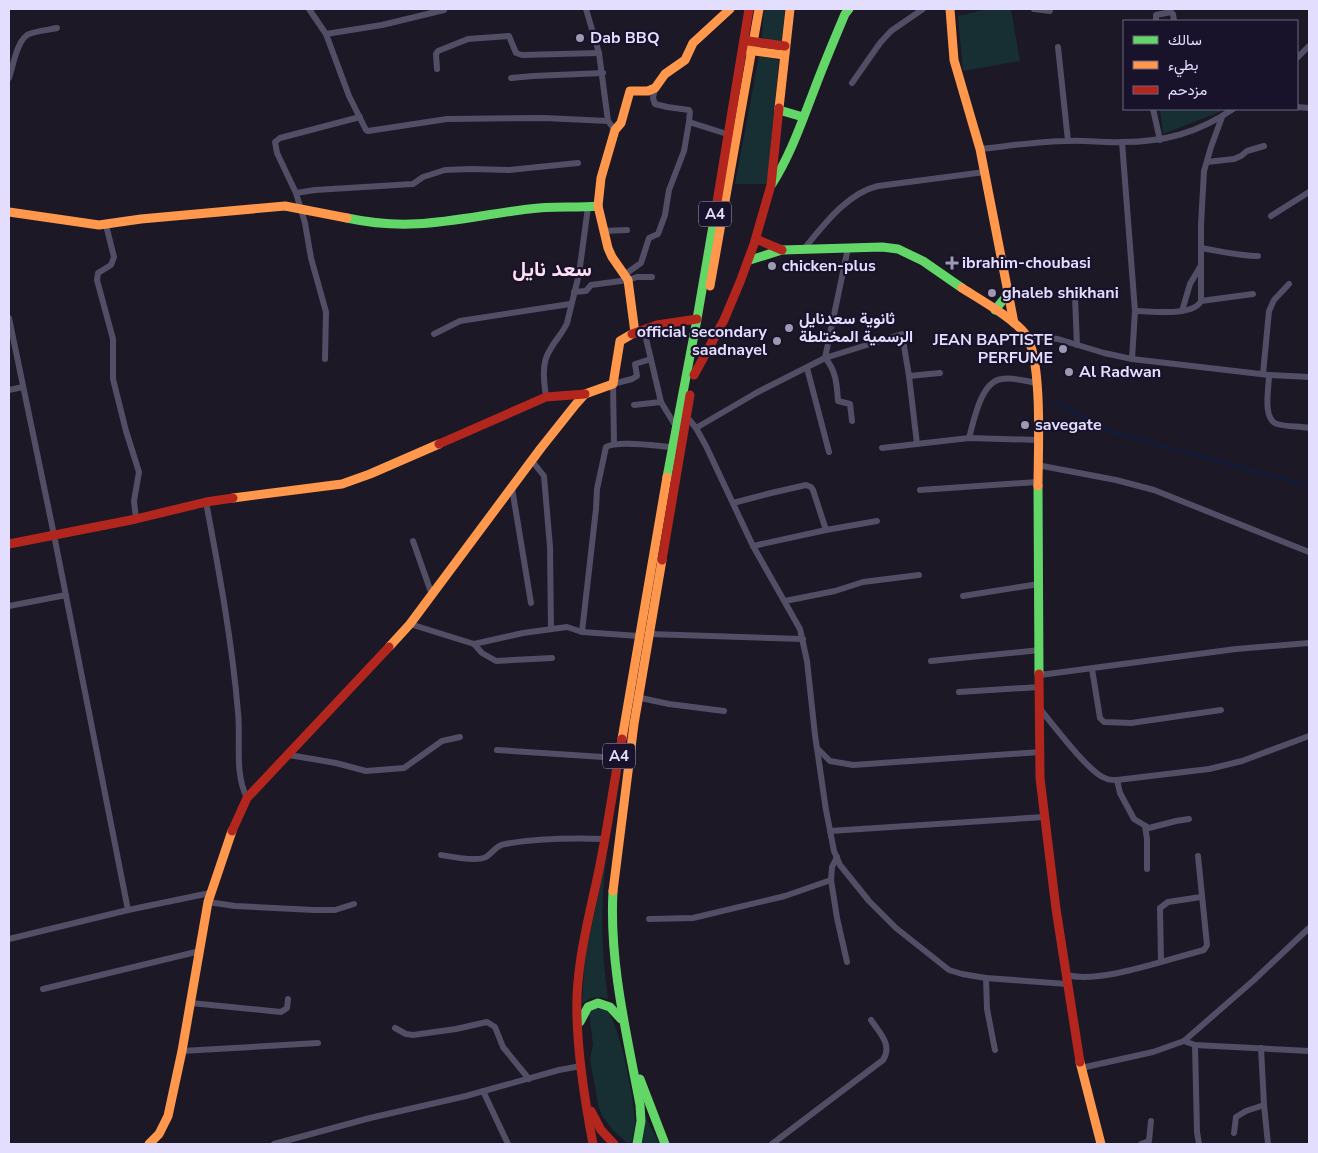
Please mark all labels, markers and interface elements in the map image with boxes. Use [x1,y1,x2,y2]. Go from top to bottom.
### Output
legend [1123,20,1298,110]
place label: Dab BBQ [590,27,659,49]
text: سالك [1168,30,1202,50]
marker: Dab BBQ [574,32,586,44]
text: بطيء [1168,55,1198,78]
text: مزدحم [1168,80,1207,100]
road number: A4 [699,202,731,226]
place label: ibrahim-choubasi [962,252,1091,274]
district label: سعد نايل [512,255,592,283]
place label: chicken-plus [782,255,876,277]
marker: ibrahim-choubasi [946,257,958,269]
marker: chicken-plus [766,260,778,272]
place label: ghaleb shikhani [1002,282,1119,304]
marker: ghaleb shikhani [986,287,998,299]
place label: ثانوية سعدنايل الرسمية المختلطة [799,308,913,348]
place label: official secondary saadnayel [637,321,768,361]
marker: ثانوية سعدنايل الرسمية المختلطة [783,322,795,334]
place label: JEAN BAPTISTE PERFUME [932,329,1053,369]
marker: official secondary saadnayel [771,335,783,347]
marker: JEAN BAPTISTE PERFUME [1057,343,1069,355]
place label: Al Radwan [1079,361,1161,383]
marker: Al Radwan [1063,366,1075,378]
place label: savegate [1035,414,1102,436]
marker: savegate [1019,419,1031,431]
road number: A4 [603,744,635,768]

